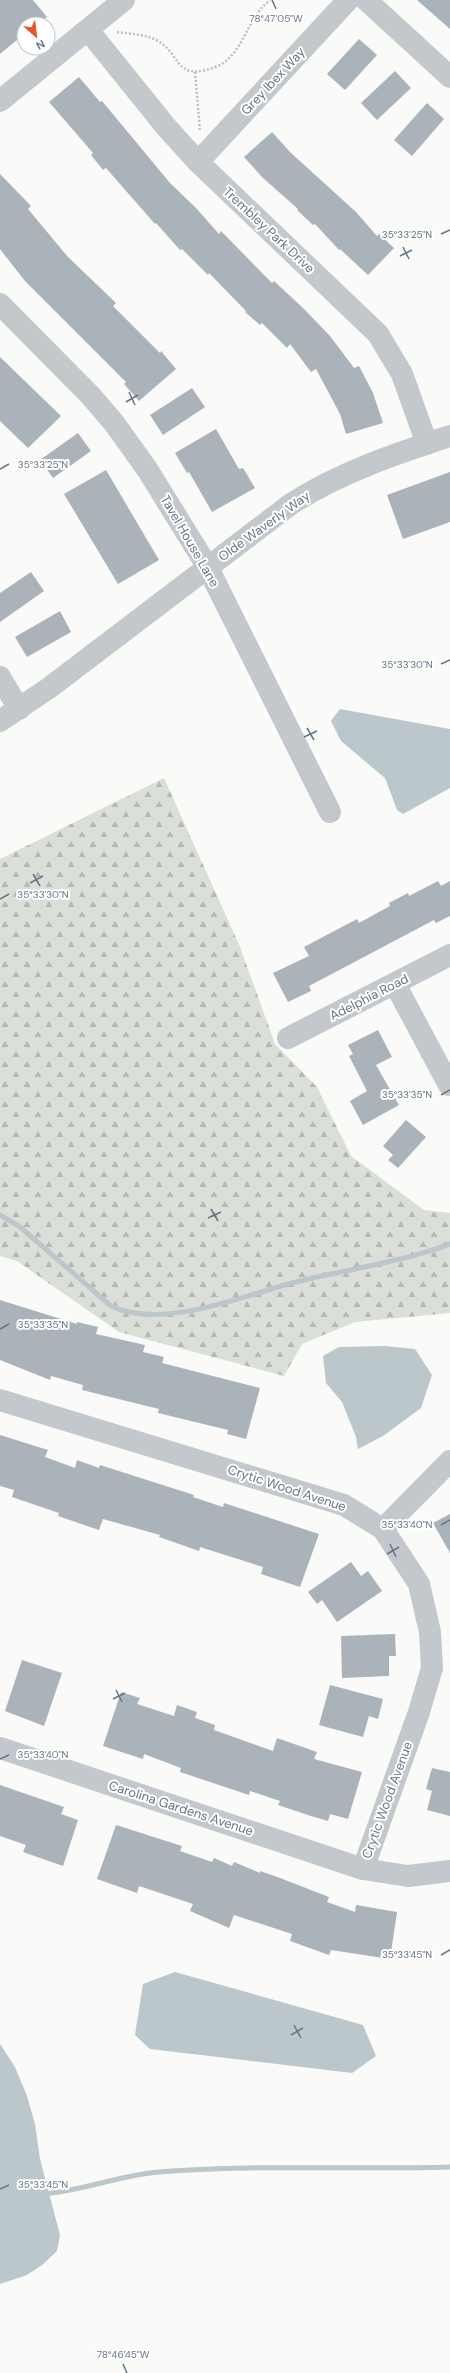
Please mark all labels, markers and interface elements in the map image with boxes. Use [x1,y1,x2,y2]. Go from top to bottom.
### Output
text: 78°47'05"W [249,12,303,25]
north arrow [16,16,56,56]
text: N [34,37,48,53]
street label: Grey Ibex Way [237,44,309,118]
street label: Trembley Park Drive [220,183,318,277]
text: 35°33'25"N [382,228,432,241]
text: 35°33'25"N [18,458,68,471]
street label: Olde Waverly Way [215,487,313,565]
street label: Tavel House Lane [157,492,223,590]
text: 35°33'30"N [381,658,433,671]
text: 35°33'30"N [17,888,69,901]
street label: Adelphia Road [327,970,411,1024]
text: 35°33'35"N [382,1088,432,1101]
text: 35°33'35"N [18,1318,68,1331]
street label: Crytic Wood Avenue [226,1461,348,1515]
text: 35°33'40"N [381,1518,433,1531]
street label: Crytic Wood Avenue [358,1739,416,1861]
text: 35°33'40"N [17,1748,69,1761]
street label: Carolina Gardens Avenue [106,1777,256,1839]
text: 35°33'45"N [382,1948,432,1961]
text: 35°33'45"N [18,2178,68,2191]
text: 78°46'45"W [97,2348,150,2361]

